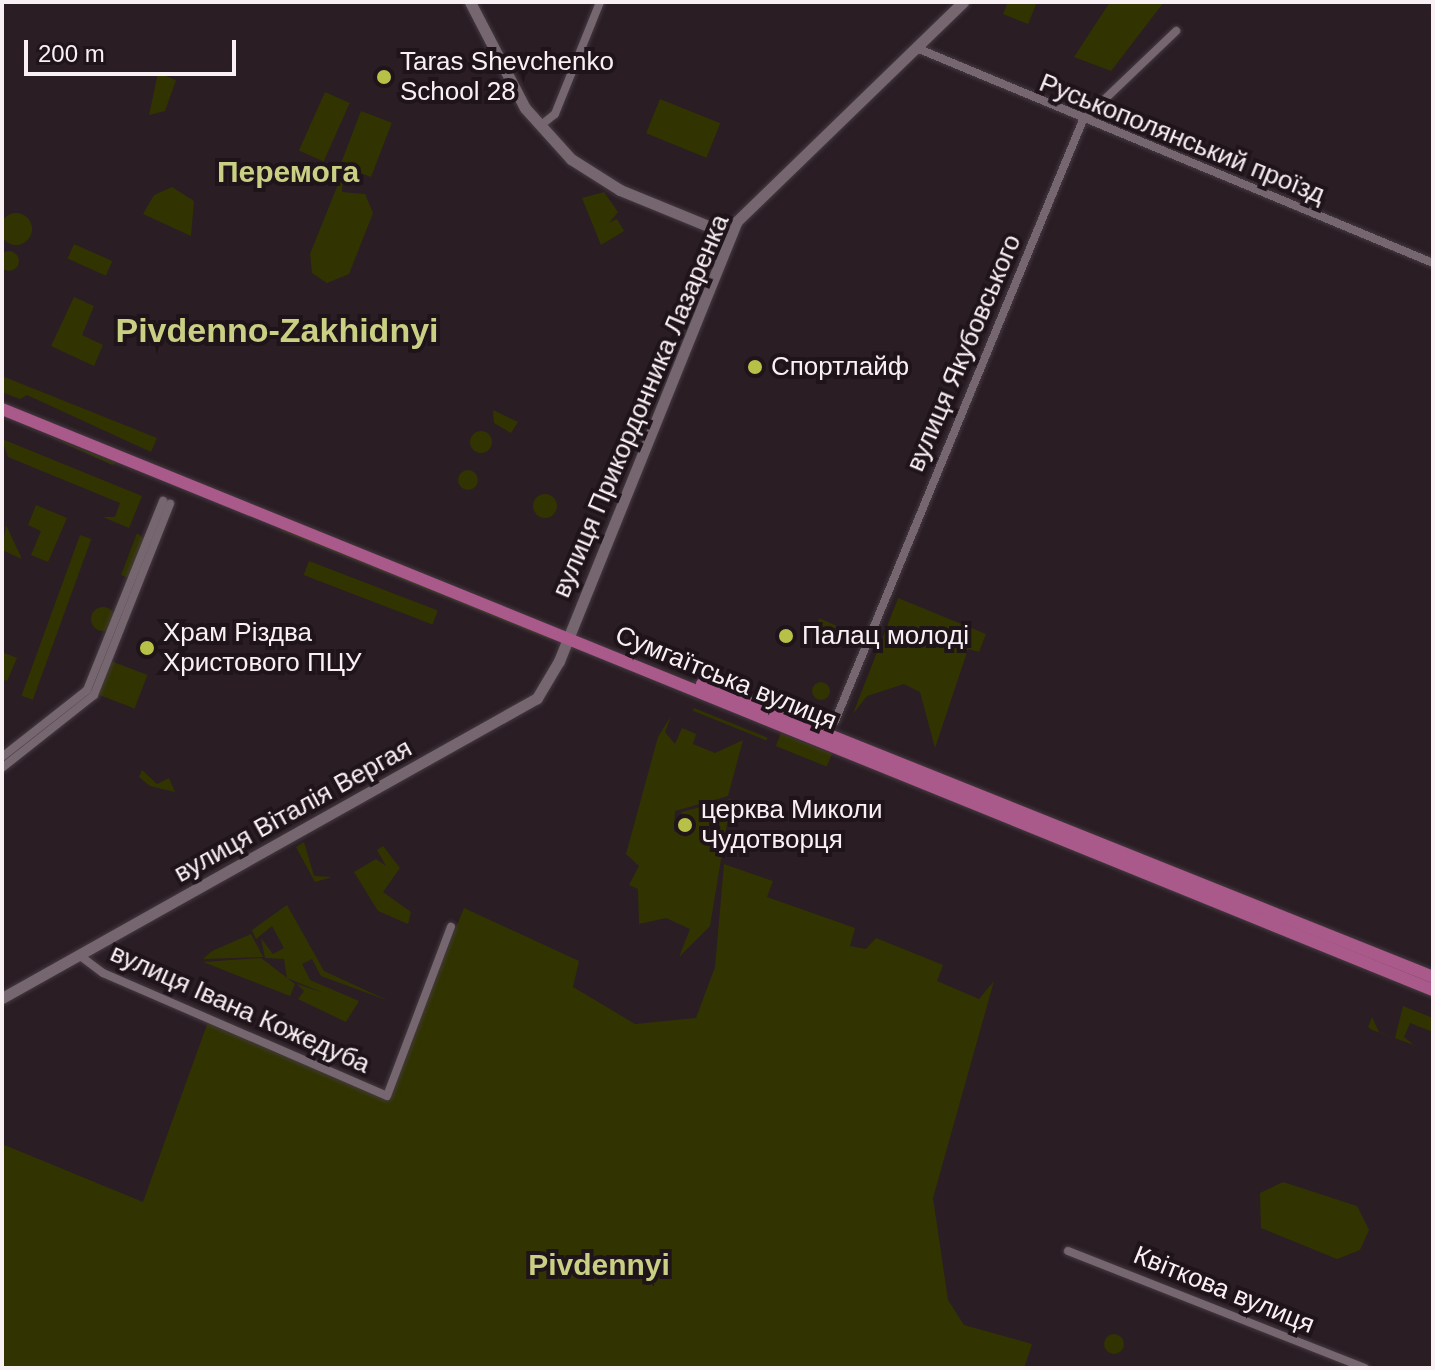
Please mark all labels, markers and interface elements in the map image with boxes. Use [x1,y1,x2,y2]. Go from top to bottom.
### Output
scale bar [28,24,240,74]
text: 200 m [38,40,105,67]
place label: Taras Shevchenko School 28 [400,46,614,108]
street label: Руськополянський проїзд [1035,67,1329,211]
marker: Taras Shevchenko School 28 [375,68,393,86]
district label: Перемога [217,154,359,190]
street label: вулиця Прикордонника Лазаренка [546,210,736,602]
street label: вулиця Якубовського [900,230,1028,476]
district label: Pivdenno-Zakhidnyi [115,311,439,351]
place label: Спортлайф [771,351,909,383]
marker: Спортлайф [746,358,764,376]
place label: Храм Різдва Христового ПЦУ [163,617,361,678]
street label: Сумгаїтська вулиця [611,619,841,737]
place label: Палац молоді [802,620,969,652]
marker: Палац молоді [777,627,795,645]
marker: Храм Різдва Христового ПЦУ [138,639,156,657]
street label: вулиця Віталія Вергая [169,733,417,889]
place label: церква Миколи Чудотворця [701,794,883,856]
marker: церква Миколи Чудотворця [676,816,694,834]
street label: вулиця Івана Кожедуба [105,938,375,1080]
street label: Квіткова вулиця [1129,1240,1319,1340]
district label: Pivdennyi [528,1247,670,1283]

